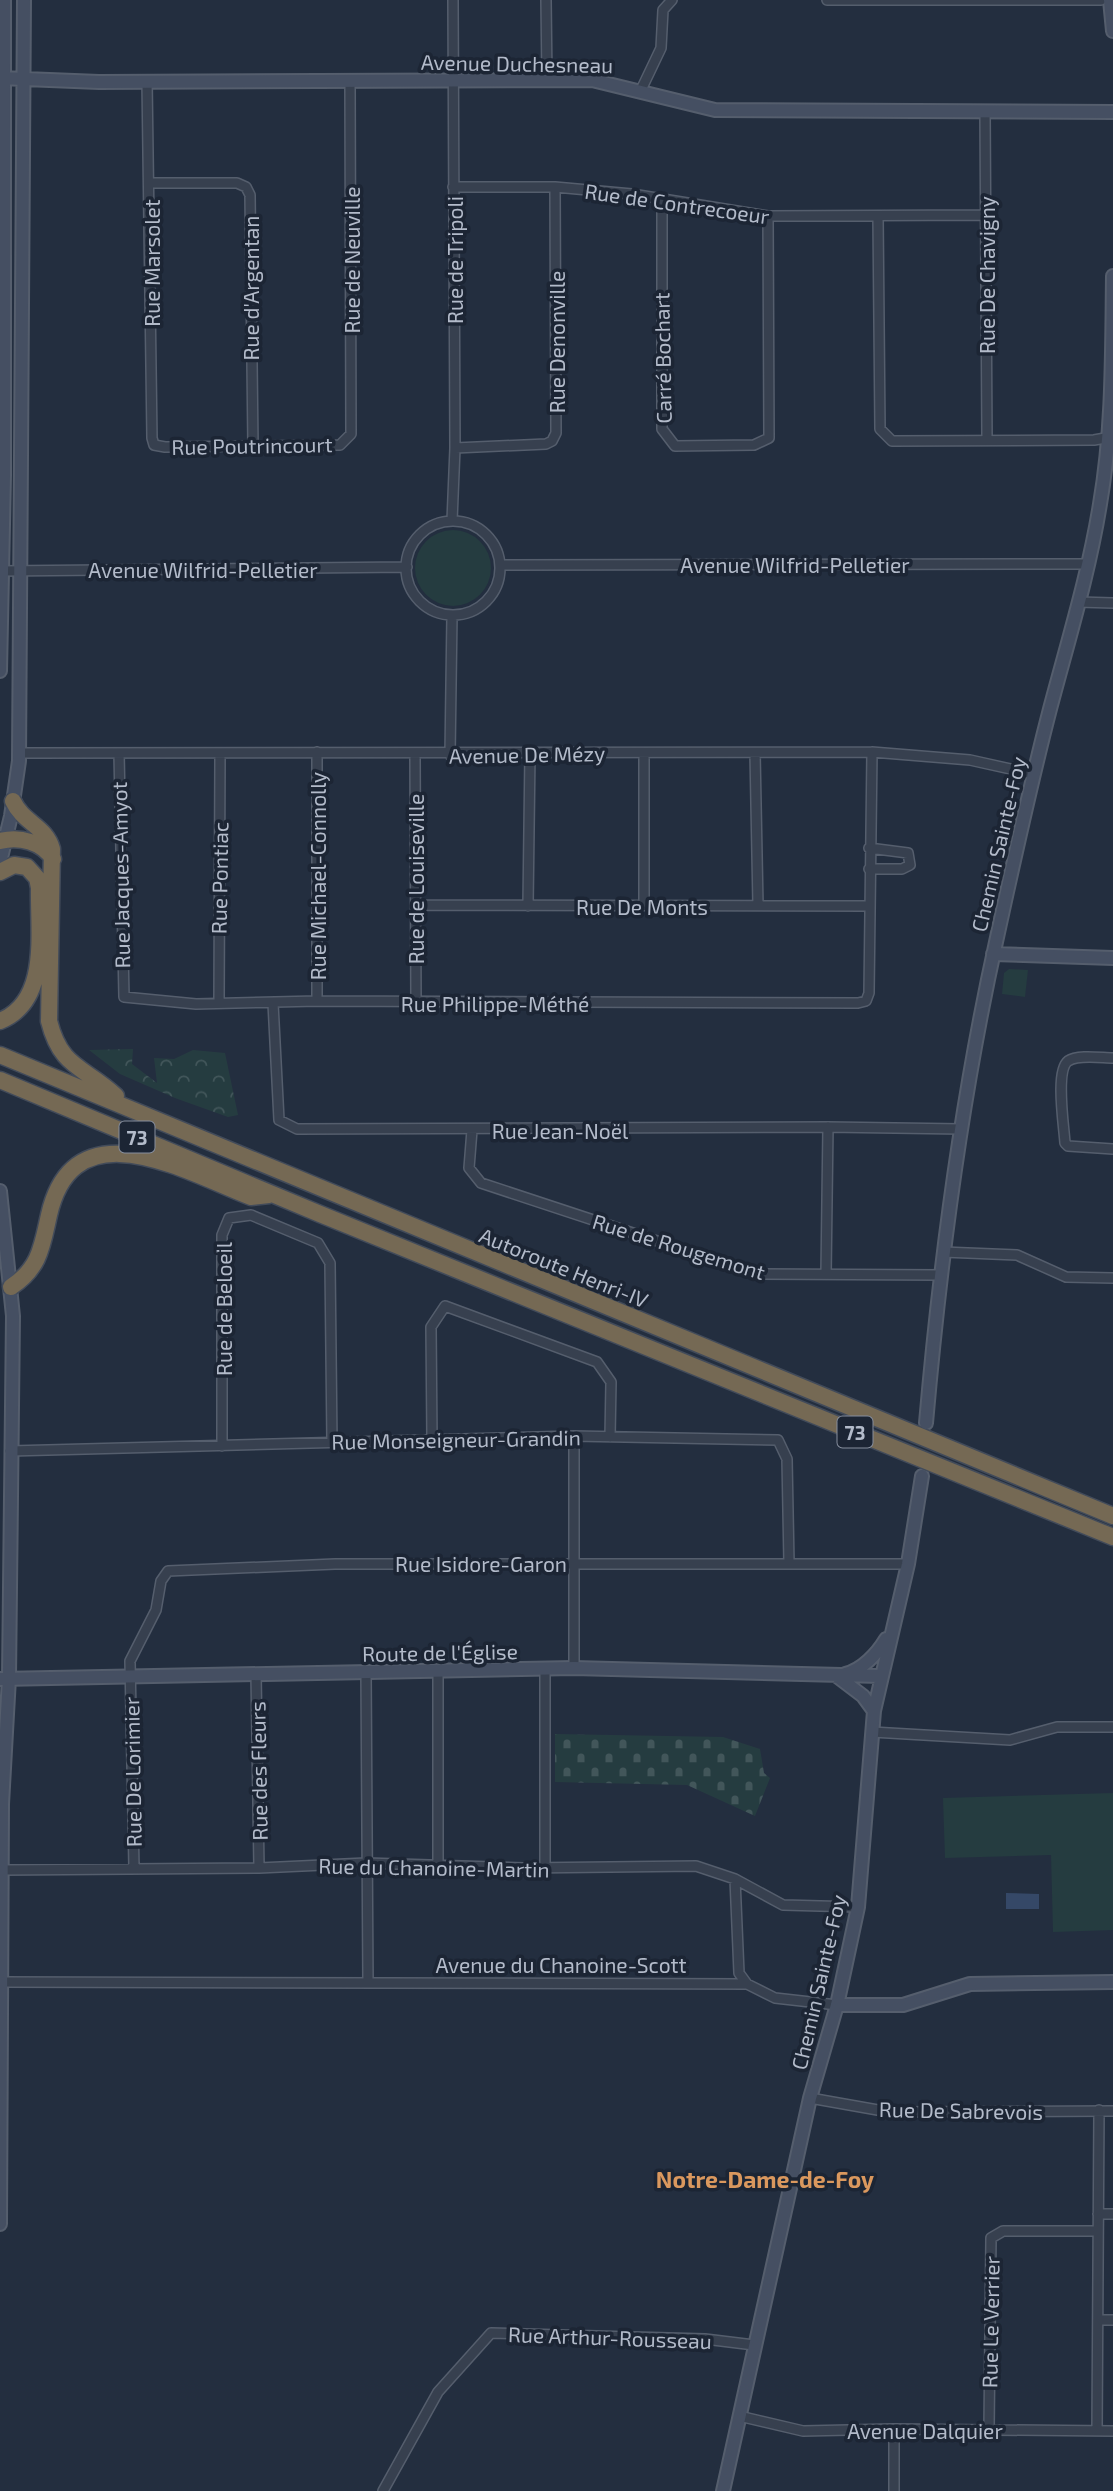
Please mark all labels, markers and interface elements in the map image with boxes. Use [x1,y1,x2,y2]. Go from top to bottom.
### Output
street label: Avenue Duchesneau [421,49,613,77]
street label: Rue de Contrecoeur [583,178,771,228]
street label: Rue de Neuville [339,186,364,334]
street label: Rue de Tripoli [442,196,467,324]
street label: Rue De Chavigny [974,196,999,354]
street label: Rue Marsolet [139,199,164,327]
street label: Rue d'Argentan [238,216,263,360]
street label: Rue Denonville [544,271,569,413]
street label: Carré Bochart [648,292,676,424]
street label: Rue Poutrincourt [171,431,333,459]
street label: Avenue Wilfrid-Pelletier [680,552,910,577]
street label: Avenue Wilfrid-Pelletier [88,557,318,582]
street label: Avenue De Mézy [449,740,605,768]
street label: Chemin Sainte-Foy [966,754,1030,934]
street label: Rue Michael-Connolly [305,772,330,980]
street label: Rue Jacques-Amyot [106,781,134,969]
street label: Rue de Louiseville [403,794,428,964]
street label: Rue Pontiac [206,822,232,934]
street label: Rue De Monts [576,894,708,919]
street label: Rue Philippe-Méthé [401,991,589,1016]
street label: Rue Jean-Noël [492,1118,629,1143]
road number: 73 [120,1121,154,1152]
street label: Rue de Rougemont [590,1208,768,1284]
street label: Autoroute Henri-IV [476,1222,652,1312]
street label: Rue de Beloeil [211,1241,236,1376]
road number: 73 [838,1416,872,1448]
street label: Rue Monseigneur-Grandin [331,1424,581,1454]
street label: Rue Isidore-Garon [395,1551,567,1576]
street label: Route de l'Église [362,1638,518,1666]
street label: Rue De Lorimier [118,1696,146,1847]
street label: Rue des Fleurs [244,1701,272,1841]
street label: Rue du Chanoine-Martin [318,1852,550,1882]
street label: Chemin Sainte-Foy [786,1892,850,2072]
street label: Avenue du Chanoine-Scott [435,1952,687,1977]
street label: Rue De Sabrevois [879,2096,1043,2124]
district label: Notre-Dame-de-Foy [656,2165,874,2193]
street label: Rue Le Verrier [976,2255,1004,2388]
street label: Rue Arthur-Rousseau [508,2321,712,2353]
street label: Avenue Dalquier [847,2418,1003,2443]

